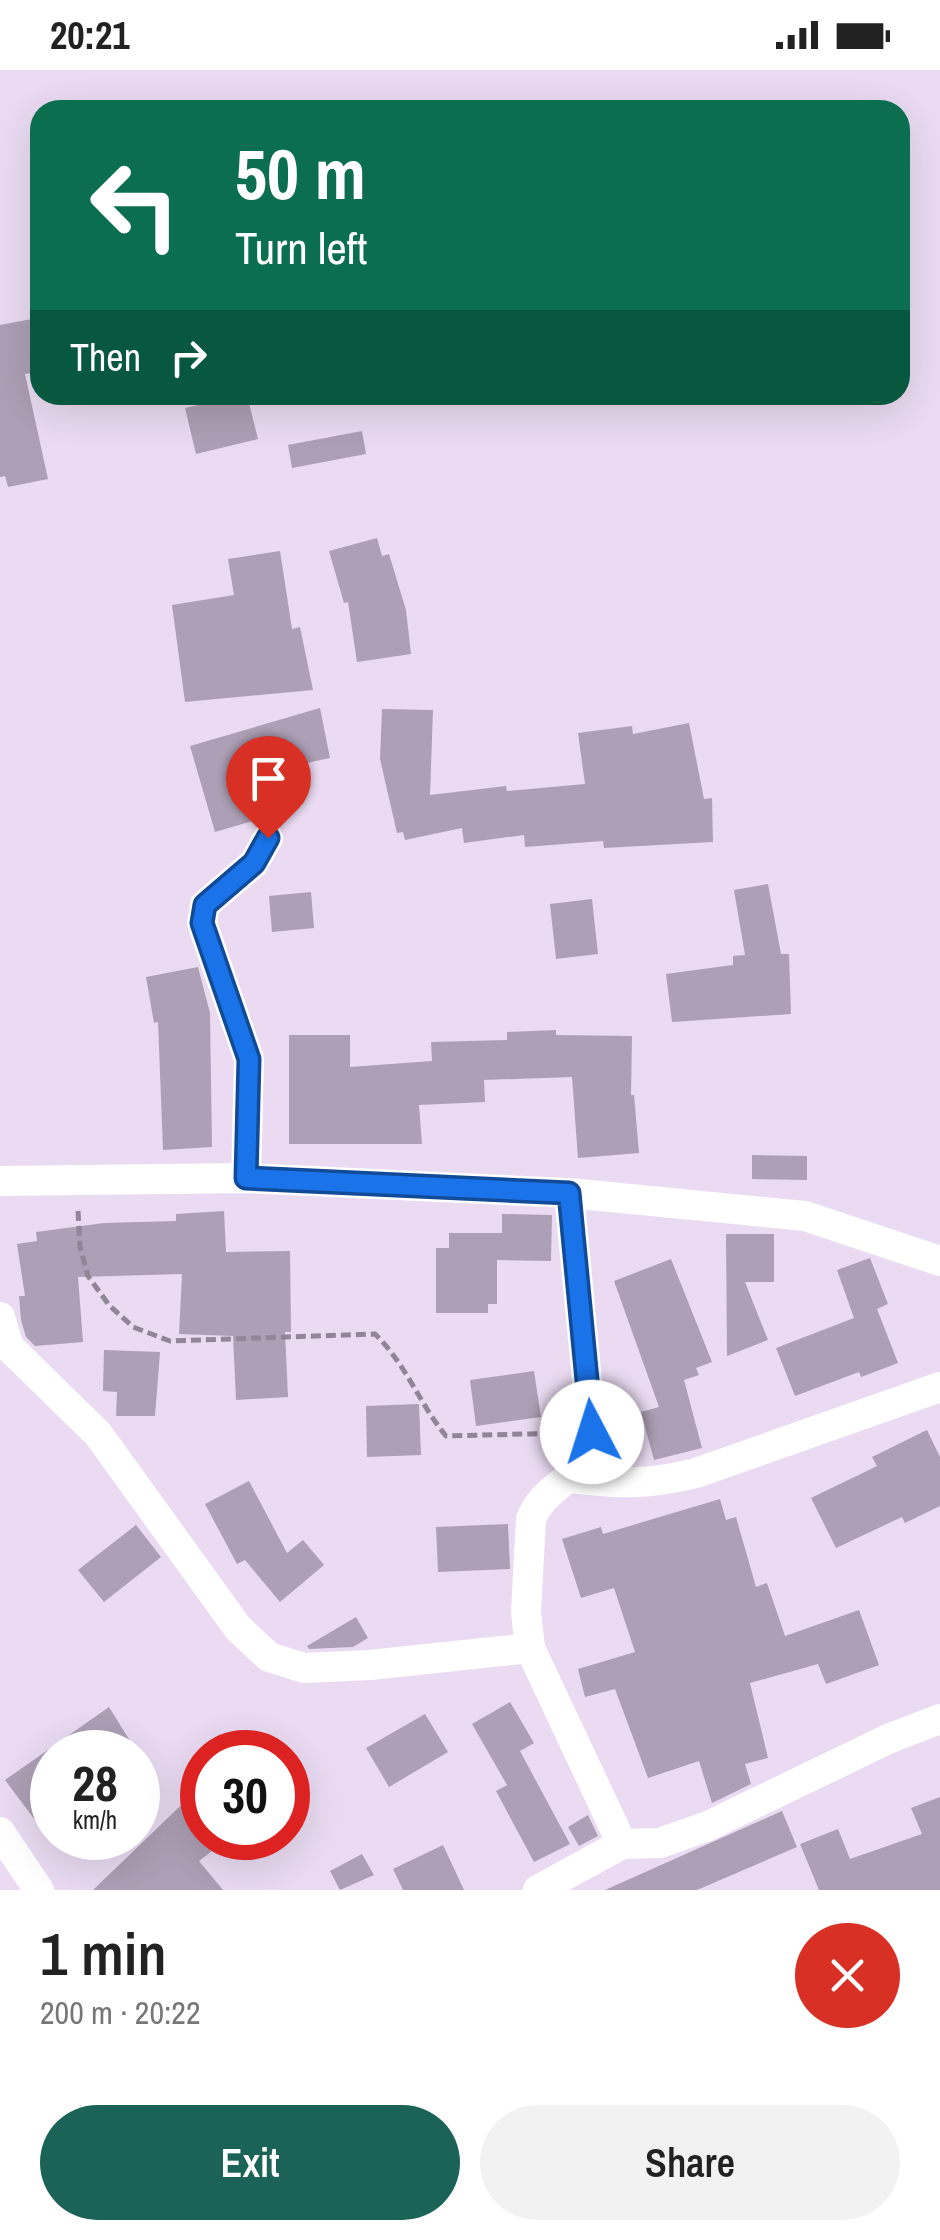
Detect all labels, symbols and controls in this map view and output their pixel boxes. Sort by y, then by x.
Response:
text: 20:21 [50,10,130,61]
text: 50 m [235,127,366,221]
icon: left [70,140,200,270]
text: Turn left [235,217,367,278]
icon: right [161,330,216,385]
text: Then [70,332,141,383]
pin [226,736,311,839]
icon: arrive [241,751,296,806]
position arrow [540,1380,644,1484]
speed limit sign: 30 [180,1730,310,1860]
text: 28 [72,1749,118,1817]
text: km/h [73,1803,117,1837]
text: 1 min [40,1913,167,1994]
button: close [795,1923,900,2028]
text: 200 m · 20:22 [40,1991,200,2034]
button: Exit [40,2105,460,2220]
button: Share [480,2105,900,2220]

